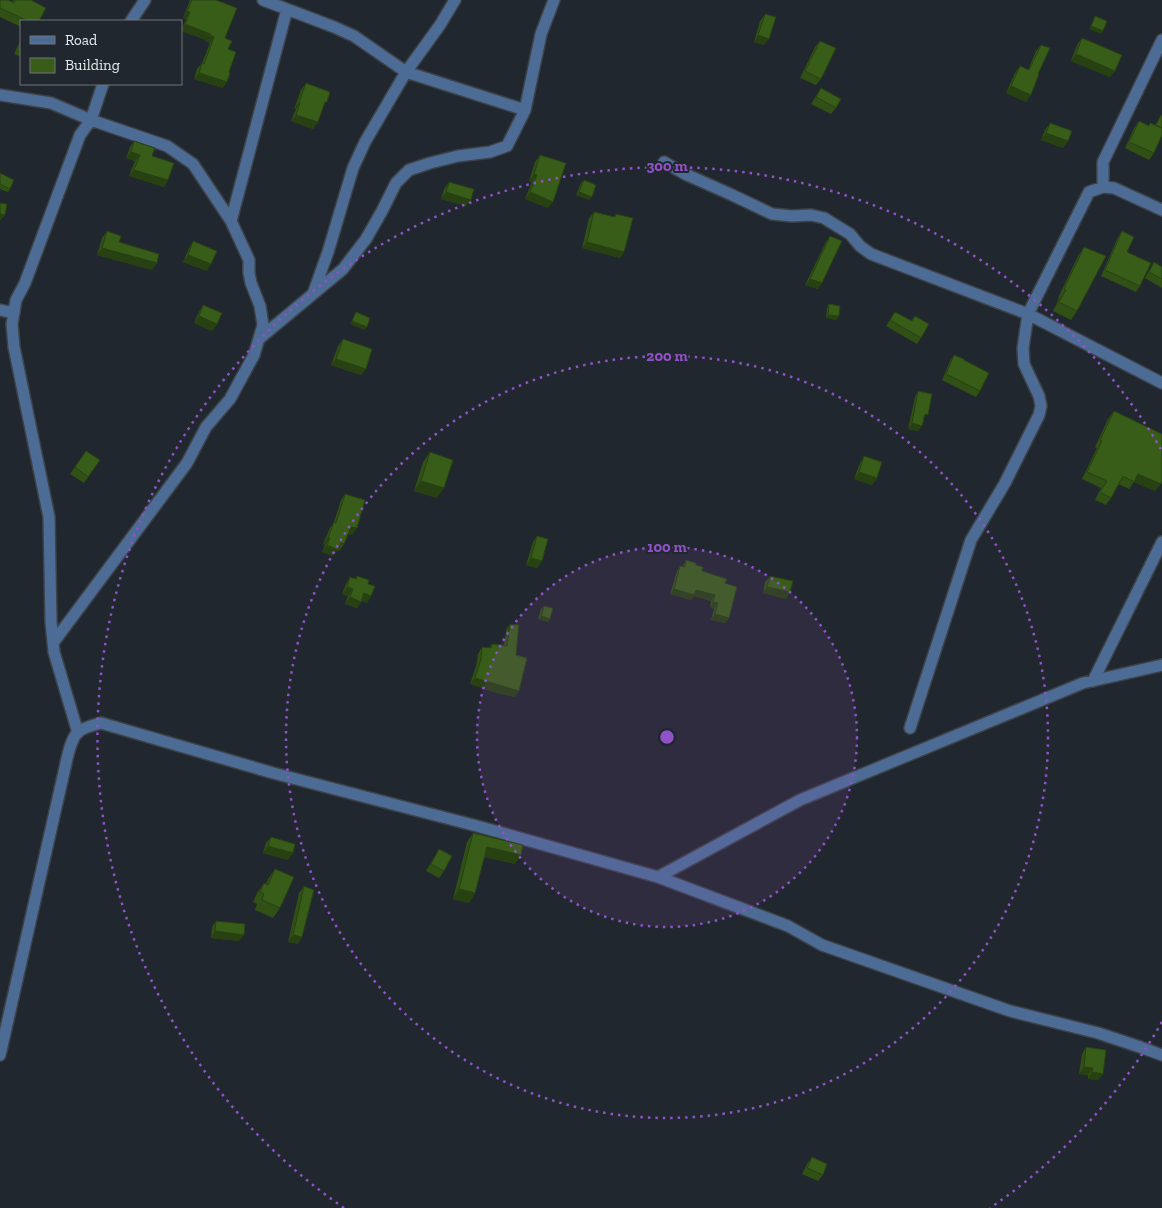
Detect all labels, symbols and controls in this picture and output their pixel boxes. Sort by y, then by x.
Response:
legend [20,20,182,85]
text: Road [65,31,98,49]
text: Building [65,56,120,74]
text: 300 m [646,157,688,175]
text: 200 m [646,347,688,365]
text: 100 m [647,538,687,556]
centre of rings [658,728,676,746]

